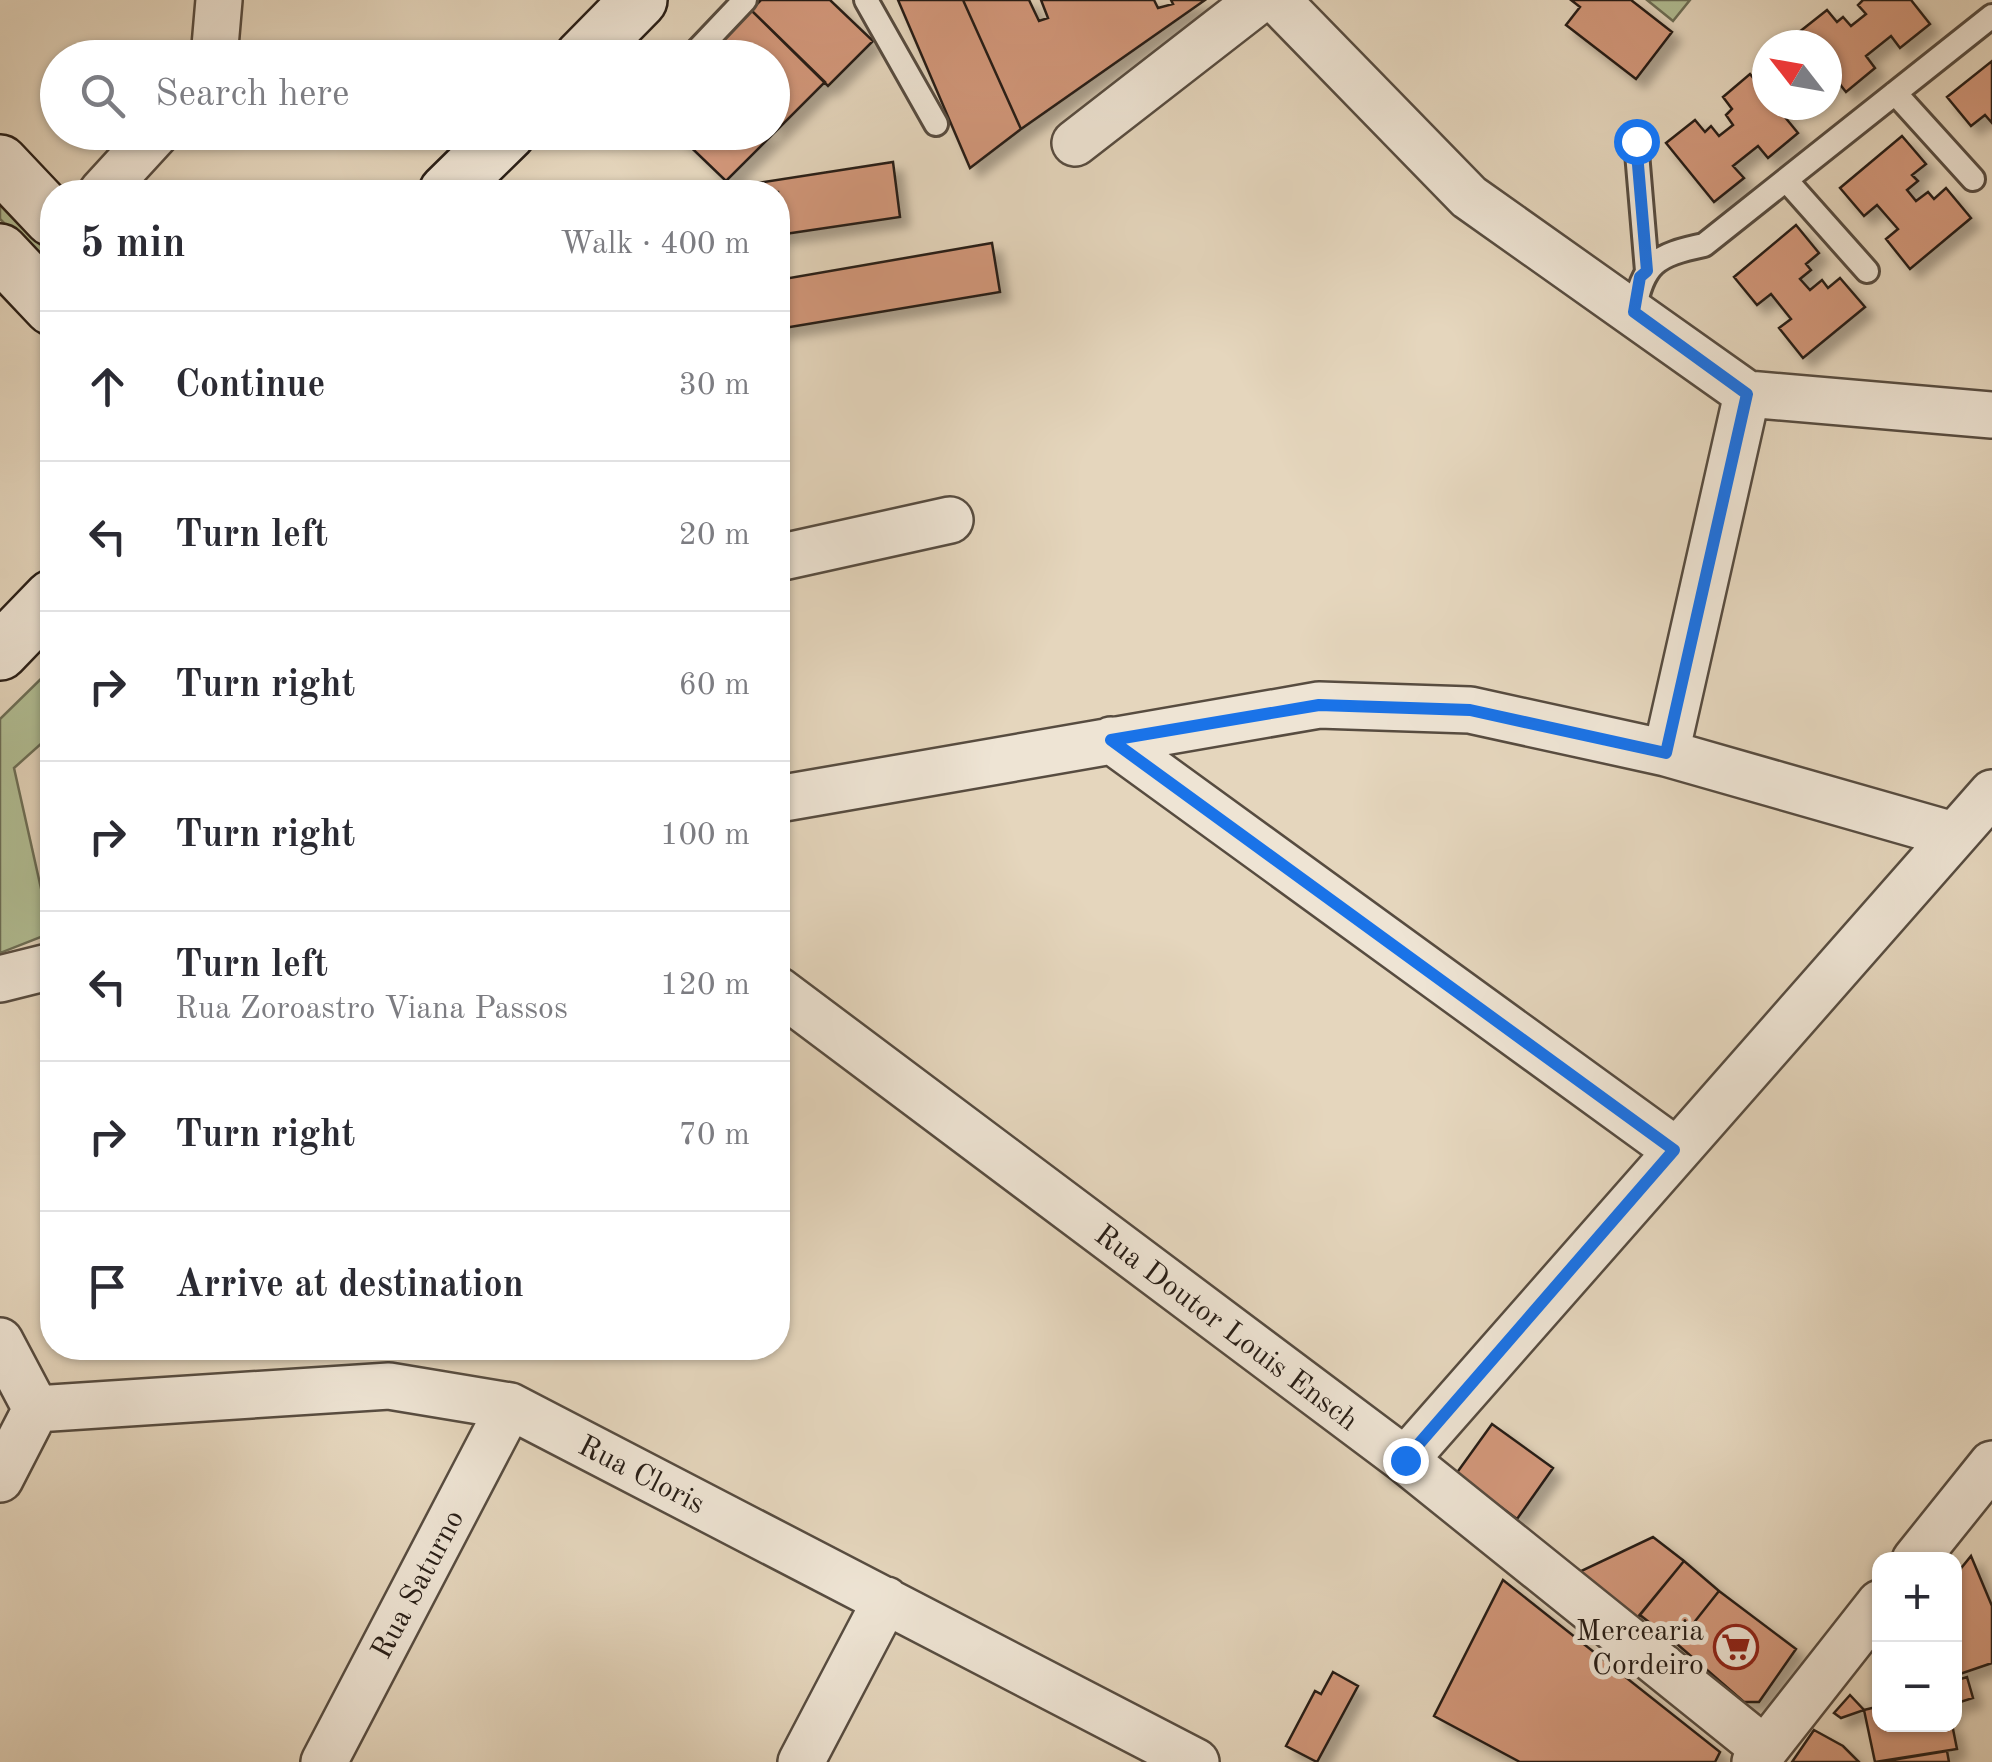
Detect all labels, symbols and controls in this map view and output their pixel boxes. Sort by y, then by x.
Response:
north arrow [1752,30,1842,120]
search box [40,40,790,150]
icon: search [75,68,130,123]
text: Search here [155,76,350,114]
route start [1614,119,1660,165]
text: 5 min [80,224,186,266]
text: Walk · 400 m [560,229,750,261]
icon: ahead [80,359,135,414]
text: Continue [175,367,325,405]
text: 30 m [679,370,750,402]
icon: left [80,509,135,564]
text: Turn left [175,517,328,555]
text: 20 m [679,520,750,552]
icon: right [80,659,135,714]
text: Turn right [175,667,355,705]
text: 60 m [679,670,750,702]
icon: right [80,809,135,864]
text: Turn right [175,817,355,855]
text: 100 m [660,820,750,852]
text: Turn left [175,947,328,985]
icon: left [80,959,135,1014]
text: 120 m [660,970,750,1002]
text: Rua Zoroastro Viana Passos [175,994,568,1026]
icon: right [80,1109,135,1164]
text: Turn right [175,1117,355,1155]
text: 70 m [679,1120,750,1152]
street label: Rua Doutor Louis Ensch [1089,1220,1363,1437]
icon: arrive [80,1259,135,1314]
text: Arrive at destination [175,1267,524,1305]
street label: Rua Cloris [573,1431,709,1520]
route end [1383,1438,1429,1484]
street label: Rua Saturno [367,1505,471,1664]
map controls [1872,1552,1962,1732]
button: + [1872,1552,1962,1642]
place label: Mercearia Cordeiro [1576,1617,1704,1681]
supermarket icon: Mercearia Cordeiro [1713,1624,1759,1670]
button: − [1872,1642,1962,1732]

